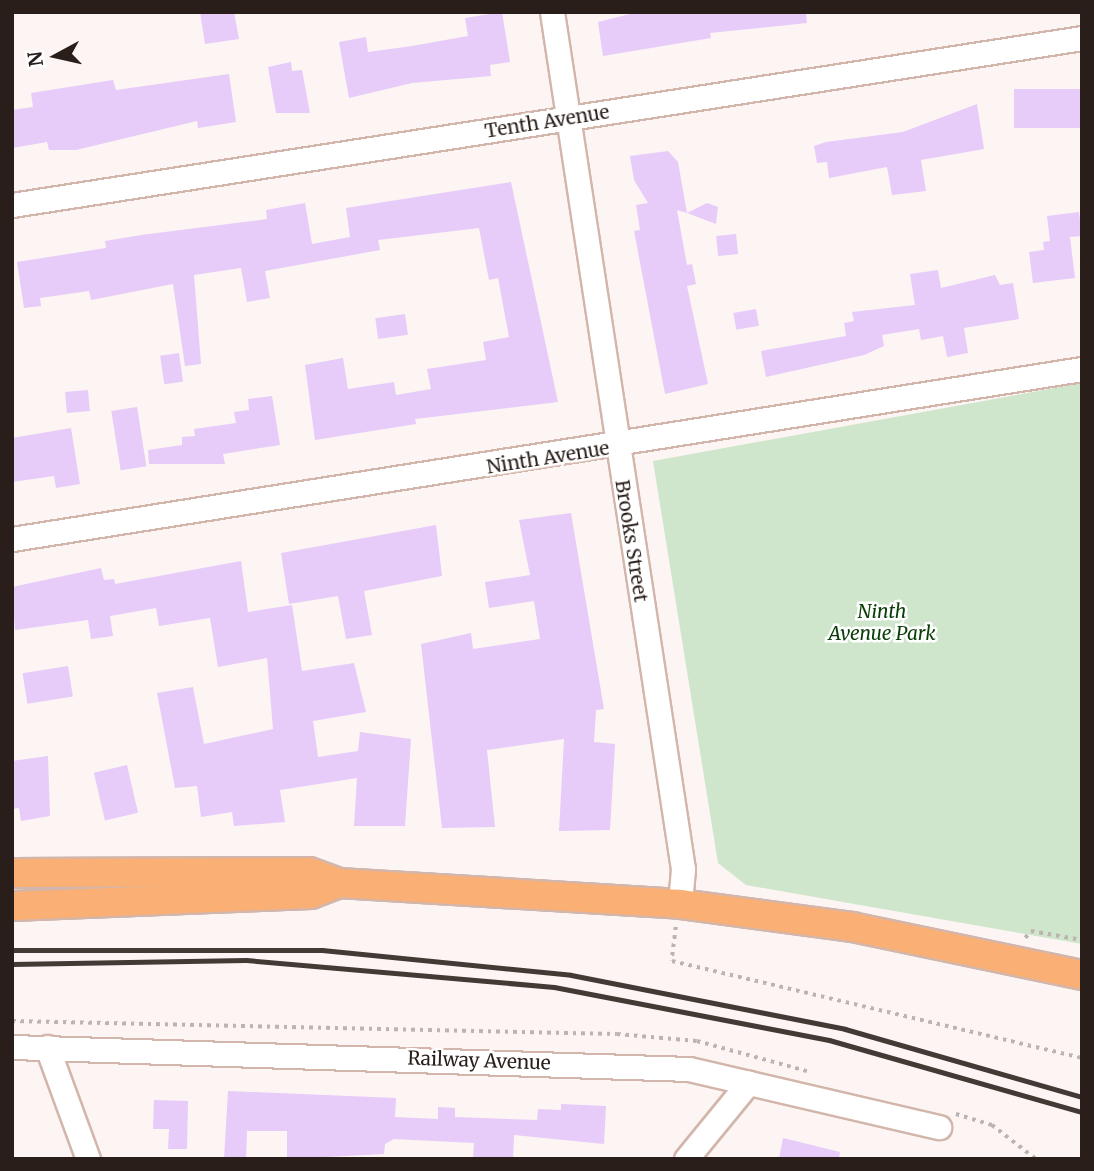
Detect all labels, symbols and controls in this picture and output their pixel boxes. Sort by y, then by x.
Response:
north arrow [21,21,91,91]
text: N [22,50,48,68]
street label: Tenth Avenue [483,101,611,143]
street label: Ninth Avenue [485,437,611,479]
street label: Brooks Street [610,478,652,604]
park label: Ninth Avenue Park [828,601,936,645]
street label: Railway Avenue [407,1047,551,1075]

